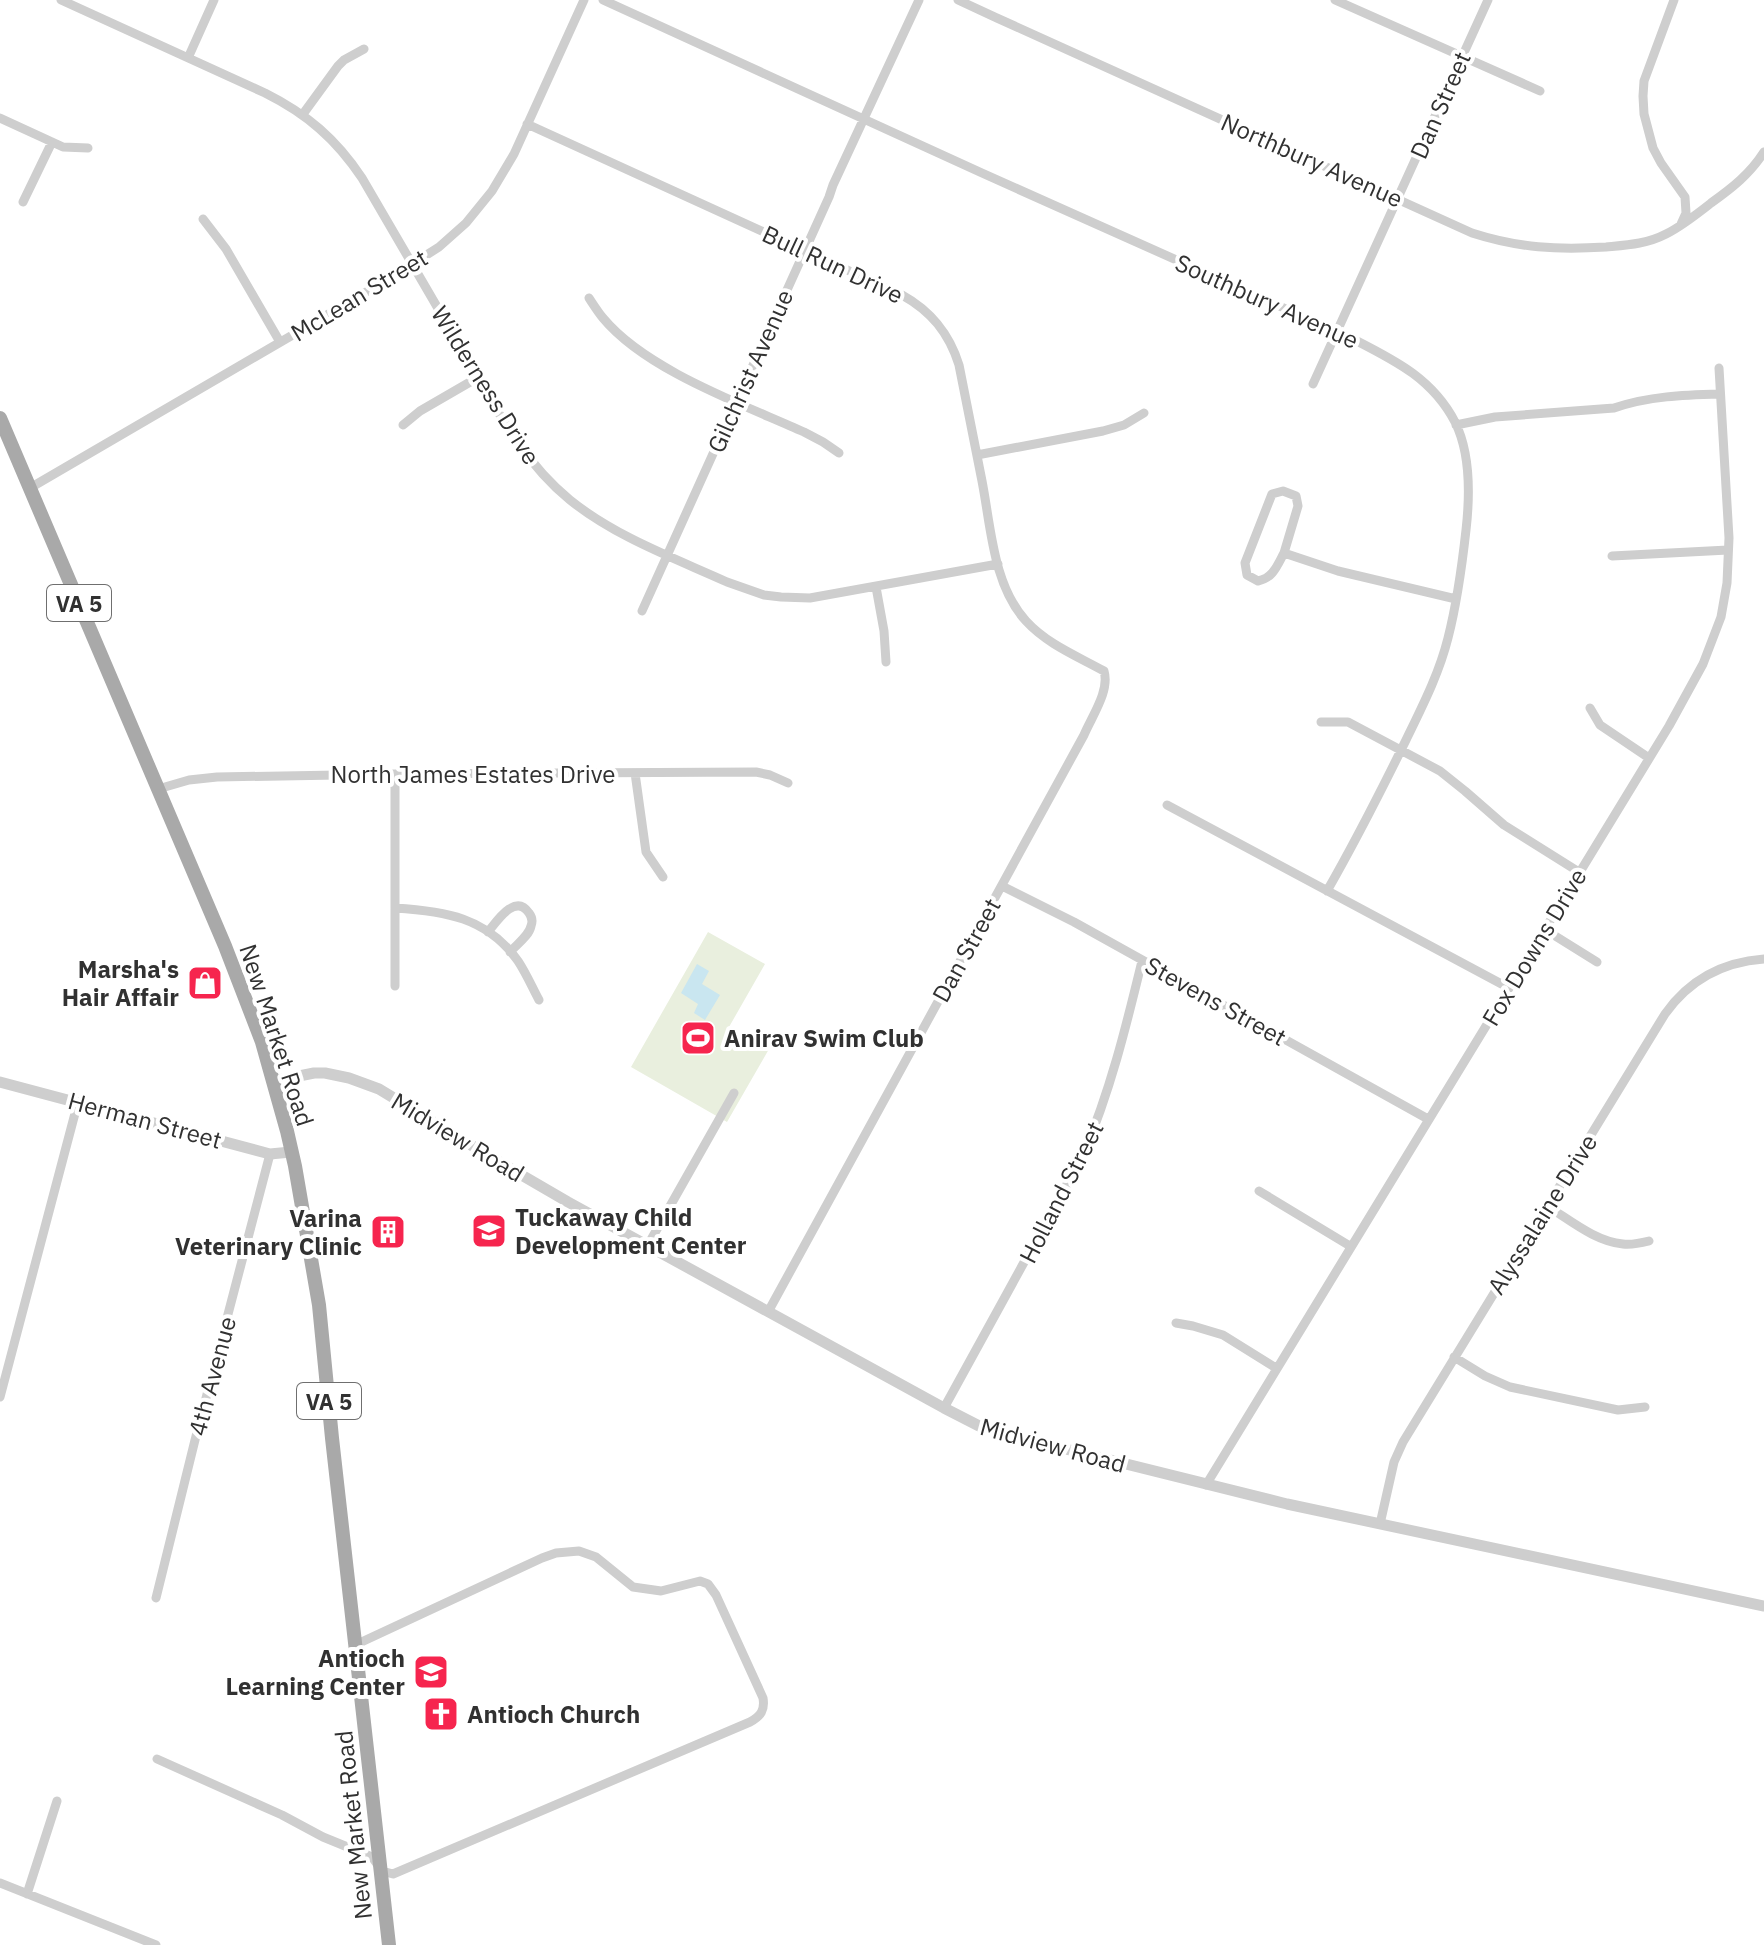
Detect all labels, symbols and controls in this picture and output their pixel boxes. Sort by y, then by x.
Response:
street label: Dan Street [1402,46,1478,164]
street label: Northbury Avenue [1216,106,1408,214]
street label: Bull Run Drive [757,217,909,311]
street label: McLean Street [285,242,433,348]
street label: Southbury Avenue [1170,246,1364,356]
street label: Gilchrist Avenue [700,284,800,458]
street label: Wilderness Drive [424,300,548,470]
road number: VA 5 [47,585,111,621]
street label: North James Estates Drive [331,758,615,790]
street label: Fox Downs Drive [1474,862,1594,1032]
street label: Dan Street [924,892,1008,1008]
street label: New Market Road [232,940,322,1130]
street label: Stevens Street [1140,949,1292,1053]
place label: Marsha's Hair Affair [62,953,179,1013]
shop icon: Marsha's Hair Affair [186,964,224,1002]
sports icon: Anirav Swim Club [679,1019,717,1057]
place label: Anirav Swim Club [724,1022,924,1054]
street label: Herman Street [65,1084,225,1156]
street label: Midview Road [386,1085,530,1189]
street label: Holland Street [1012,1116,1110,1268]
street label: Alyssalaine Drive [1480,1128,1604,1300]
place label: Tuckaway Child Development Center [515,1201,747,1261]
place label: Varina Veterinary Clinic [175,1202,362,1262]
school or university icon: Tuckaway Child Development Center [470,1212,508,1250]
building icon: Varina Veterinary Clinic [369,1213,407,1251]
street label: 4th Avenue [181,1313,243,1439]
road number: VA 5 [297,1383,361,1419]
street label: Midview Road [977,1410,1129,1480]
place label: Antioch Learning Center [226,1642,405,1702]
school or university icon: Antioch Learning Center [412,1653,450,1691]
church icon: Antioch Church [422,1695,460,1733]
place label: Antioch Church [467,1698,640,1730]
street label: New Market Road [327,1729,379,1921]

